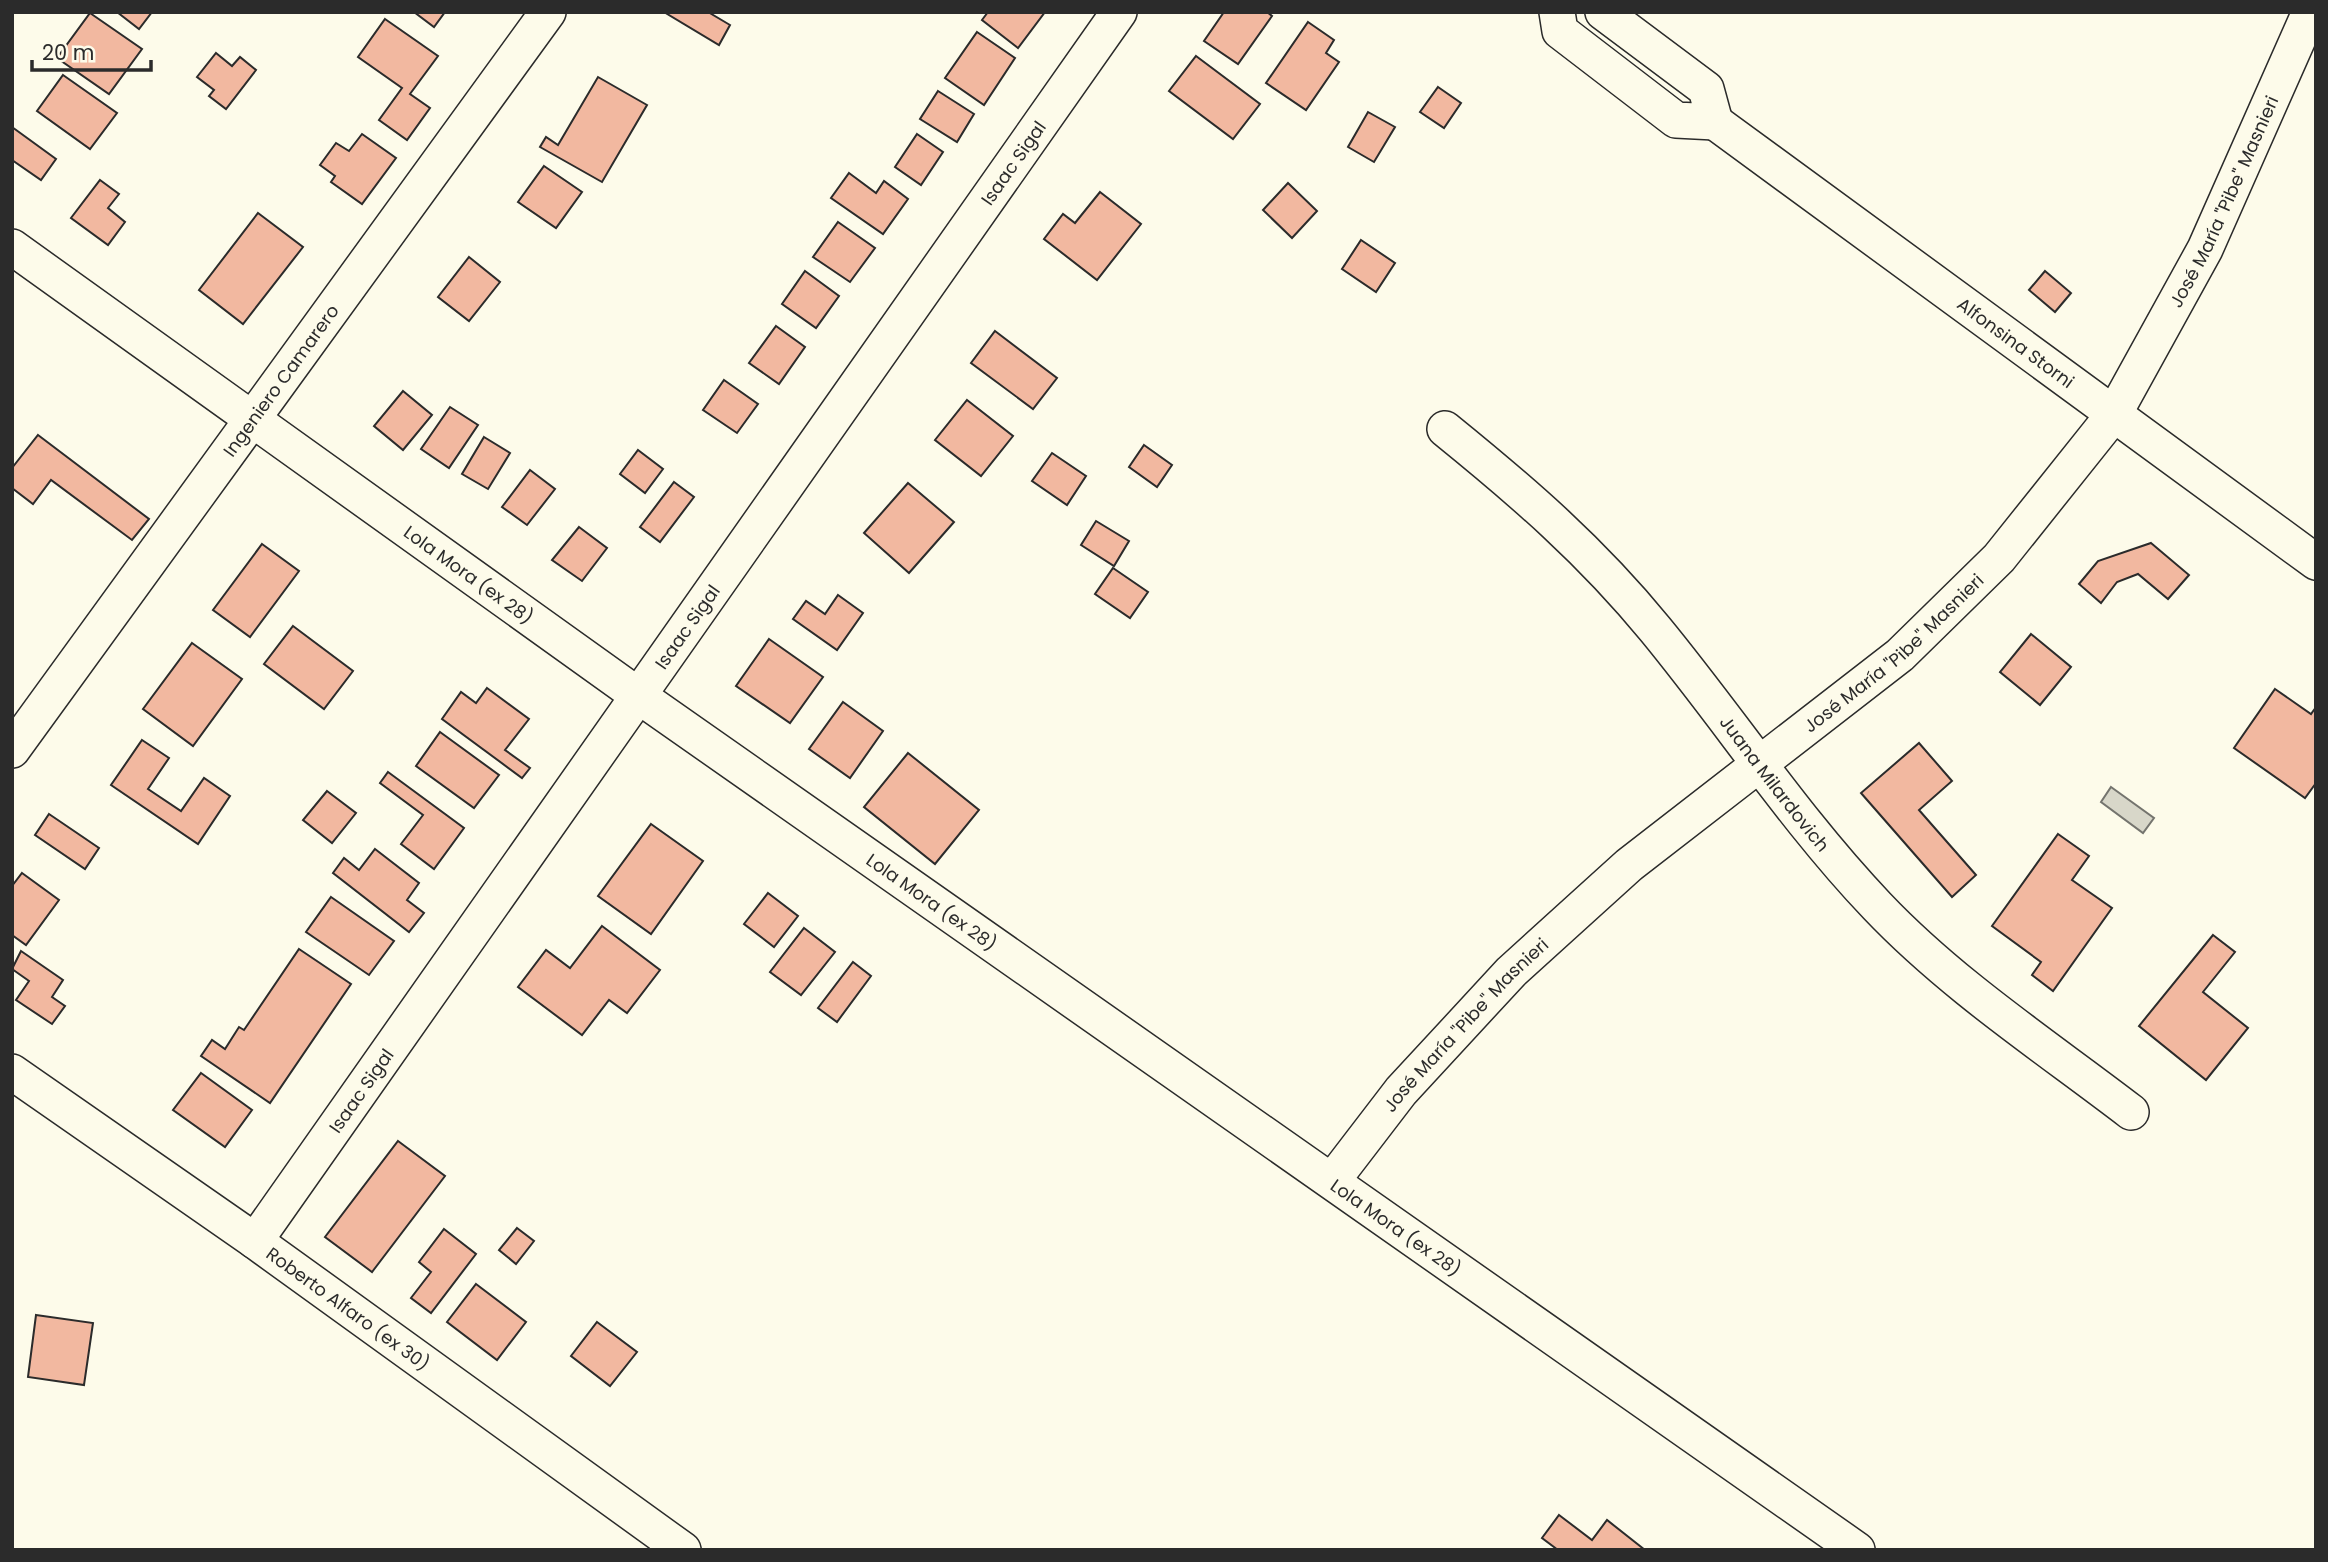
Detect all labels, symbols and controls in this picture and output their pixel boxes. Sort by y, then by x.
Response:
scale bar [32,28,150,72]
text: 20 m [42,38,95,67]
street label: José María "Pibe" Masnieri [2163,92,2284,312]
street label: Isaac Sigal [975,116,1051,210]
street label: Alfonsina Storni [1952,291,2080,394]
street label: Ingeniero Camarero [217,299,344,461]
street label: Lola Mora (ex 28) [399,519,539,629]
street label: José María "Pibe" Masnieri [1798,568,1989,738]
street label: Isaac Sigal [649,579,725,674]
street label: Juana Milardovich [1714,710,1836,857]
street label: Lola Mora (ex 28) [862,847,1002,956]
street label: José María "Pibe" Masnieri [1377,932,1554,1117]
street label: Isaac Sigal [322,1043,399,1138]
street label: Lola Mora (ex 28) [1326,1172,1467,1281]
street label: Roberto Alfaro (ex 30) [261,1241,435,1376]

